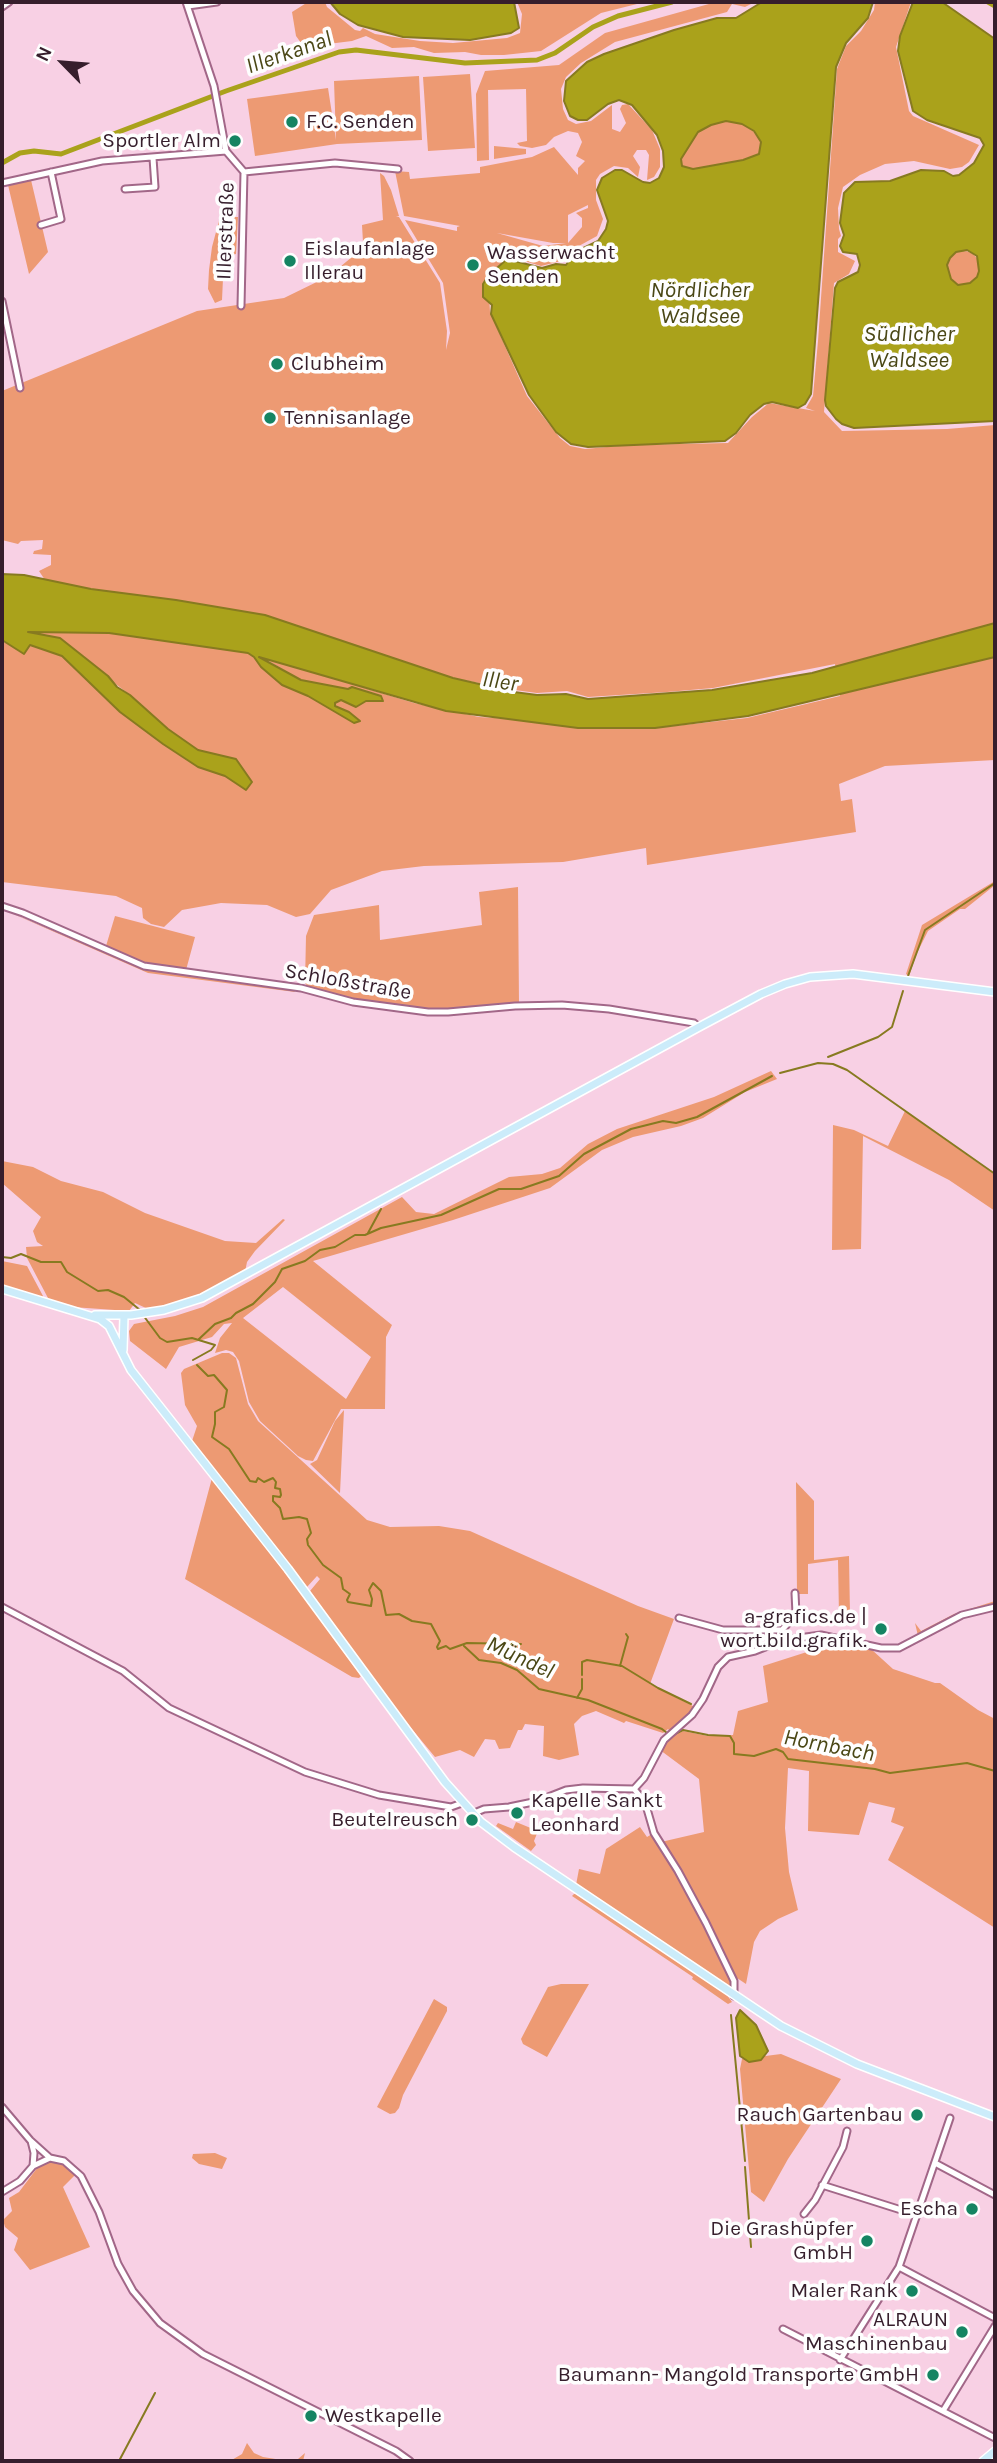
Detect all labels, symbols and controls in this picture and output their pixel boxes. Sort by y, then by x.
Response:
water label: Illerkanal [242,25,336,81]
north arrow [28,28,98,98]
text: N [31,43,57,65]
place label: F.C. Senden [306,109,414,135]
marker: F.C. Senden [284,114,300,130]
place label: Sportler Alm [102,128,221,154]
marker: Sportler Alm [227,133,243,149]
street label: Illerstraße [212,182,240,280]
place label: Eislaufanlage Illerau [304,236,435,286]
place label: Wasserwacht Senden [487,240,615,290]
marker: Eislaufanlage Illerau [282,253,298,269]
marker: Wasserwacht Senden [465,257,481,273]
water label: Nördlicher Waldsee [650,276,750,330]
water label: Südlicher Waldsee [863,320,955,374]
place label: Clubheim [291,351,384,377]
marker: Clubheim [269,356,285,372]
place label: Tennisanlage [284,405,411,431]
marker: Tennisanlage [262,410,278,426]
water label: Iller [480,666,520,698]
street label: Schloßstraße [283,958,413,1006]
place label: a-grafics.de | wort.bild.grafik. [720,1604,867,1654]
marker: a-grafics.de | wort.bild.grafik. [873,1621,889,1637]
water label: Mündel [482,1630,558,1686]
water label: Hornbach [781,1724,877,1768]
place label: Kapelle Sankt Leonhard [531,1788,663,1838]
marker: Kapelle Sankt Leonhard [509,1805,525,1821]
place label: Beutelreusch [331,1807,458,1833]
marker: Beutelreusch [464,1812,480,1828]
place label: Rauch Gartenbau [737,2102,903,2128]
marker: Rauch Gartenbau [909,2107,925,2123]
place label: Escha [900,2196,958,2222]
marker: Escha [964,2201,980,2217]
place label: Die Grashüpfer GmbH [710,2216,853,2266]
marker: Die Grashüpfer GmbH [859,2233,875,2249]
place label: Maler Rank [790,2278,898,2304]
marker: Maler Rank [904,2283,920,2299]
place label: ALRAUN Maschinenbau [805,2307,948,2357]
marker: ALRAUN Maschinenbau [954,2324,970,2340]
place label: Baumann- Mangold Transporte GmbH [558,2362,919,2388]
marker: Baumann- Mangold Transporte GmbH [925,2367,941,2383]
place label: Westkapelle [325,2403,442,2429]
marker: Westkapelle [303,2408,319,2424]

